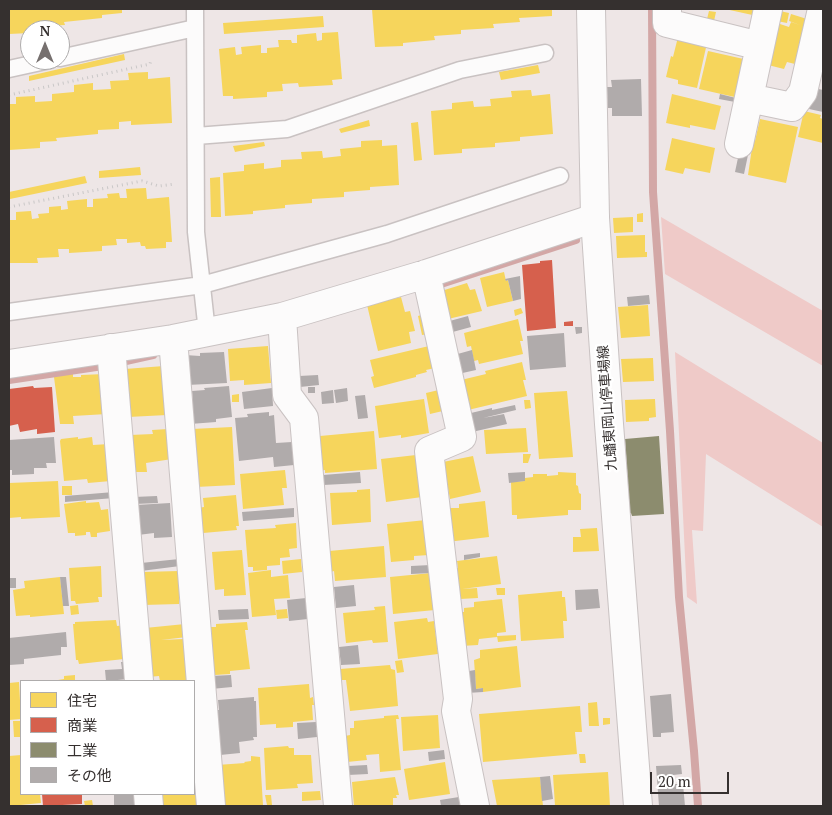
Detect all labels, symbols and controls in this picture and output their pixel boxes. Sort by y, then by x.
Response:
north arrow [20,20,70,70]
text: N [40,21,50,40]
street label: 九蟠東岡山停車場線 [595,345,621,471]
legend [20,680,195,795]
text: 住宅 [67,690,97,710]
text: 商業 [67,715,97,735]
text: 工業 [67,740,97,760]
scale bar [652,762,731,794]
text: その他 [67,765,112,785]
text: 20 m [658,771,691,791]

